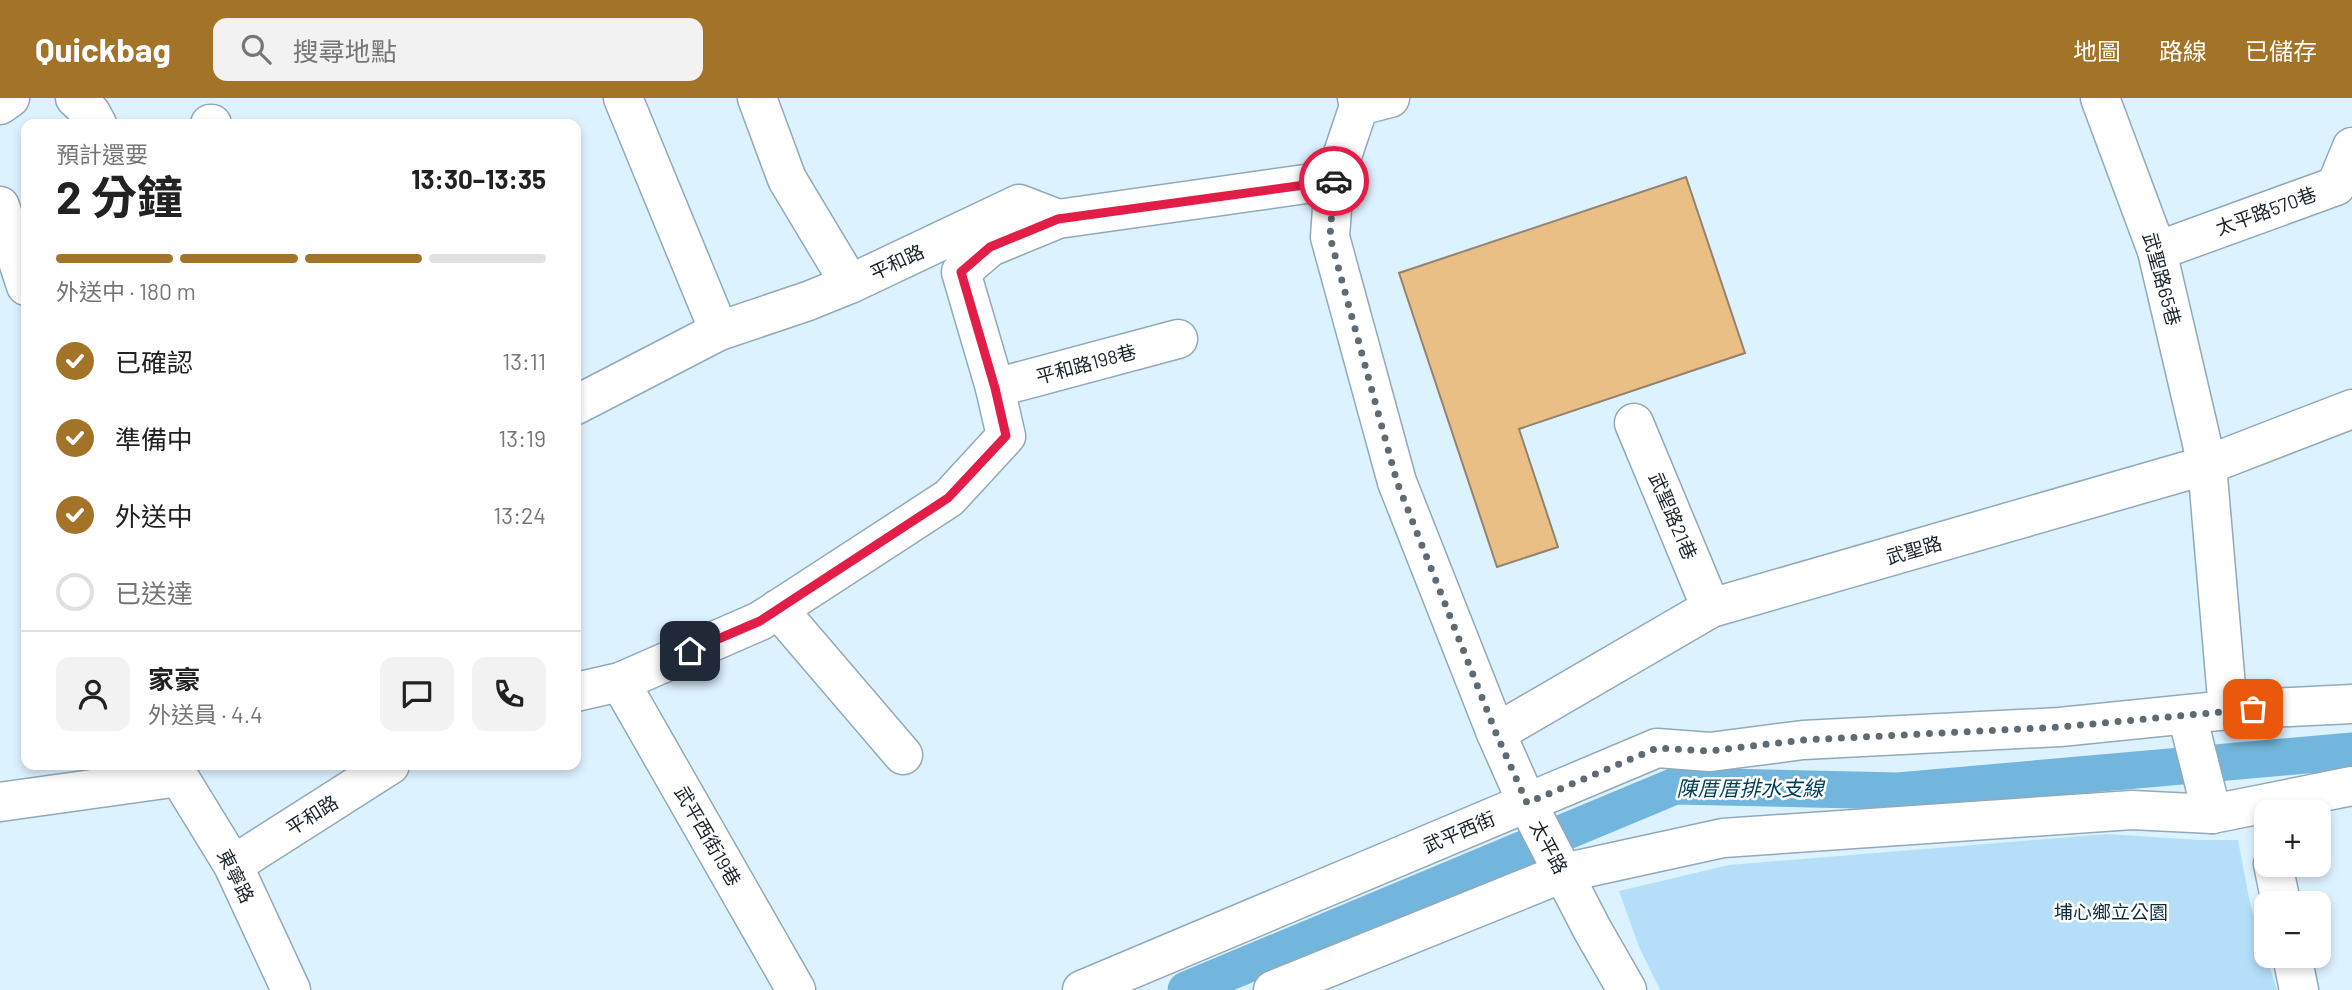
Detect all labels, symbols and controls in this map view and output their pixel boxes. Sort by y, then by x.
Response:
search box [213,18,703,81]
text: Quickbag [35,29,171,69]
icon: search [237,30,275,68]
text: 搜尋地點 [293,35,397,66]
text: 地圖 [2073,36,2121,65]
text: 路線 [2159,36,2207,65]
text: 已儲存 [2245,36,2317,65]
text: 預計還要 [56,140,148,168]
courier [1299,146,1369,216]
icon: car [1315,162,1353,200]
text: 13:30–13:35 [411,163,546,194]
text: 2 分鐘 [56,168,183,223]
street label: 太平路570巷 [2212,182,2319,239]
street label: 武聖路65巷 [2139,230,2186,328]
street label: 平和路 [866,239,927,284]
text: 外送中 · 180 m [56,277,196,305]
street label: 平和路198巷 [1033,339,1138,388]
icon: check [56,342,94,380]
text: 已確認 [115,346,193,377]
text: 13:11 [502,347,546,375]
icon: check [56,419,94,457]
text: 準備中 [115,423,193,454]
text: 13:19 [498,424,546,452]
street label: 武聖路21巷 [1645,469,1702,563]
icon: check [56,496,94,534]
text: 外送中 [115,500,193,531]
text: 13:24 [493,501,546,529]
street label: 武聖路 [1883,531,1944,568]
text: 已送達 [115,577,193,608]
pin [660,621,720,681]
icon: home [671,632,709,670]
button: person [56,657,130,731]
button: chat [380,657,454,731]
button: phone [472,657,546,731]
text: 家豪 [148,663,200,694]
pin [2223,679,2283,739]
icon: bag [2234,690,2272,728]
text: 外送員 · 4.4 [148,700,263,728]
water label: 陳厝厝排水支線 [1677,775,1825,800]
street label: 武平西街19巷 [671,782,746,890]
street label: 平和路 [281,790,342,839]
map controls [2254,800,2331,968]
button: + [2254,800,2331,877]
street label: 武平西街 [1419,806,1498,857]
street label: 太平路 [1526,816,1573,877]
street label: 東寧路 [213,845,260,906]
button: − [2254,891,2331,968]
park label: 埔心鄉立公園 [2054,900,2168,923]

